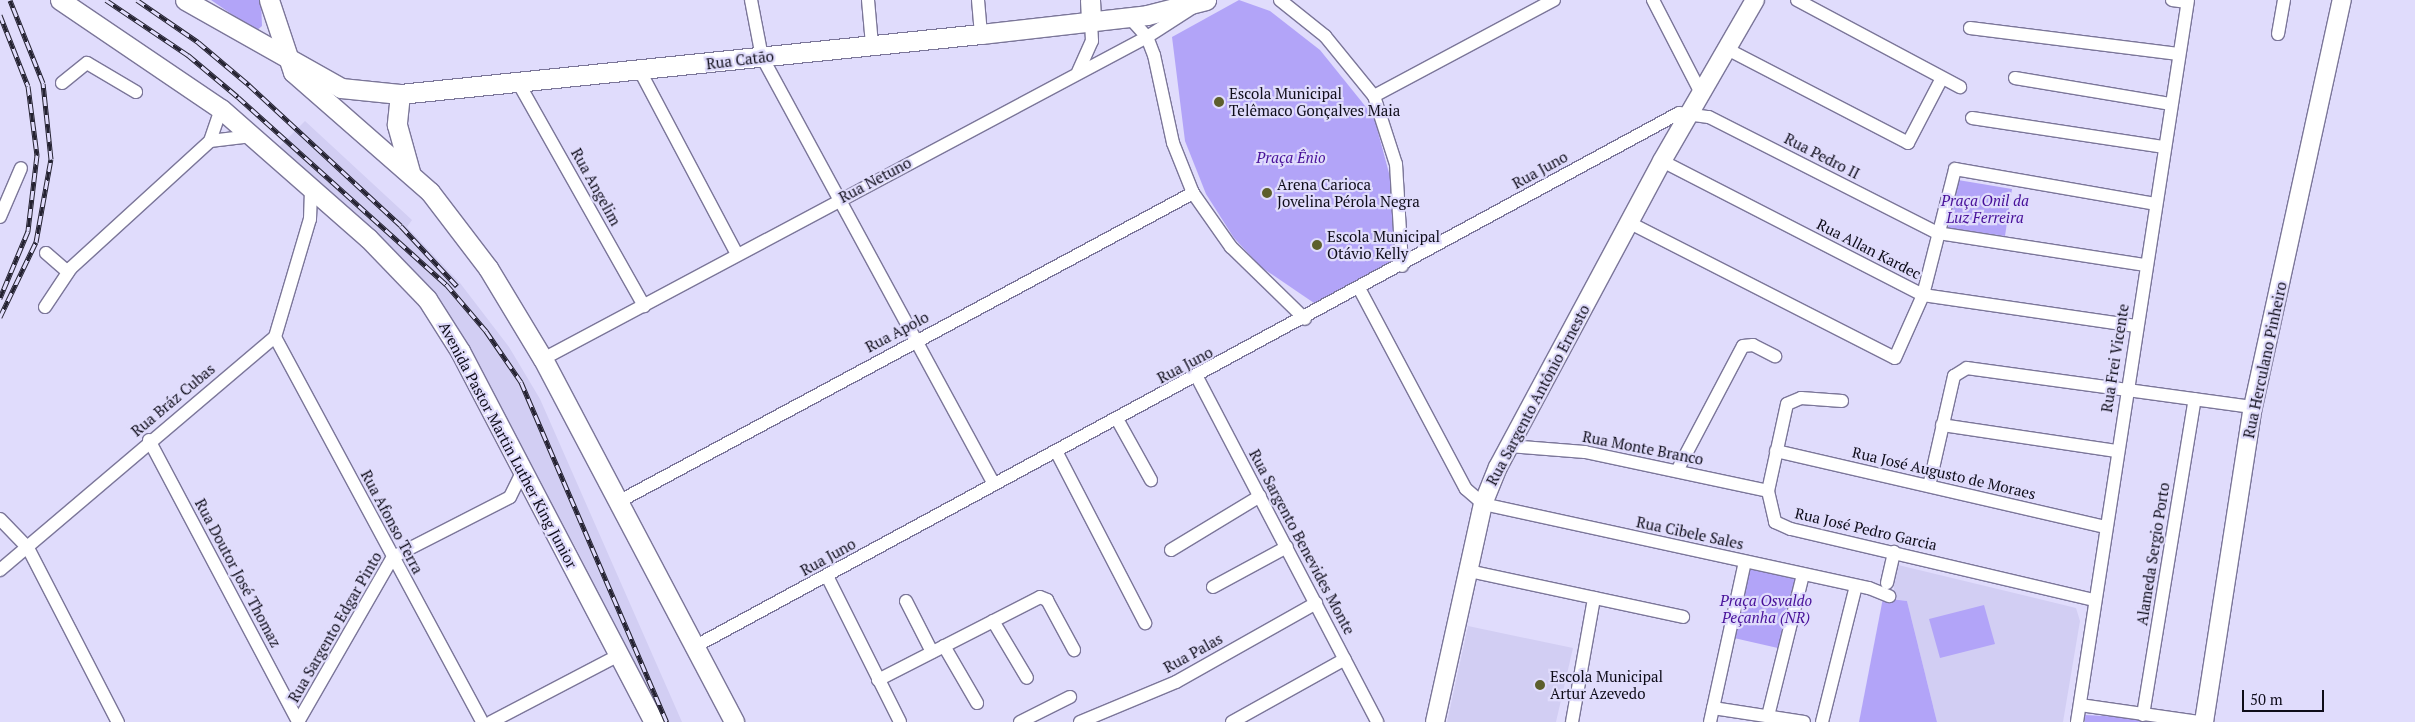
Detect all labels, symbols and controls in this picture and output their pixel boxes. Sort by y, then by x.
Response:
street label: Rua Catão [705,47,775,73]
place label: Escola Municipal Telêmaco Gonçalves Maia [1229,84,1400,119]
marker: Escola Municipal Telêmaco Gonçalves Maia [1213,96,1225,108]
street label: Rua Pedro II [1781,129,1863,183]
street label: Rua Angelim [567,145,625,229]
street label: Rua Juno [1509,148,1571,192]
park label: Praça Ênio [1256,149,1326,167]
street label: Rua Netuno [836,153,914,207]
place label: Arena Carioca Jovelina Pérola Negra [1277,175,1420,210]
marker: Arena Carioca Jovelina Pérola Negra [1261,187,1273,199]
park label: Praça Onil da Luz Ferreira [1941,191,2029,226]
street label: Rua Allan Kardec [1814,215,1924,283]
place label: Escola Municipal Otávio Kelly [1327,227,1440,262]
marker: Escola Municipal Otávio Kelly [1311,239,1323,251]
street label: Rua Herculano Pinheiro [2240,280,2290,440]
street label: Rua Sargento Antônio Ernesto [1483,301,1593,489]
street label: Rua Frei Vicente [2098,302,2132,414]
street label: Rua Apolo [862,308,932,356]
street label: Avenida Pastor Martin Luther King Junior [435,319,581,571]
street label: Rua Juno [1154,343,1216,387]
street label: Rua Bráz Cubas [128,360,218,440]
street label: Rua Monte Branco [1581,427,1705,469]
street label: Rua José Augusto de Moraes [1850,443,2038,503]
street label: Rua Sargento Benevides Monte [1245,446,1359,638]
street label: Rua Afonso Terra [357,467,427,577]
street label: Alameda Sergio Porto [2133,481,2173,627]
street label: Rua Doutor José Thomaz [191,496,285,650]
street label: Rua José Pedro Garcia [1793,504,1939,554]
street label: Rua Cibele Sales [1635,513,1745,553]
street label: Rua Juno [797,535,859,579]
street label: Rua Sargento Edgar Pinto [285,549,385,705]
park label: Praça Osvaldo Peçanha (NR) [1720,591,1812,626]
street label: Rua Palas [1160,630,1226,676]
place label: Escola Municipal Artur Azevedo [1550,667,1663,702]
marker: Escola Municipal Artur Azevedo [1534,679,1546,691]
scale bar [2245,680,2328,712]
text: 50 m [2250,689,2283,709]

